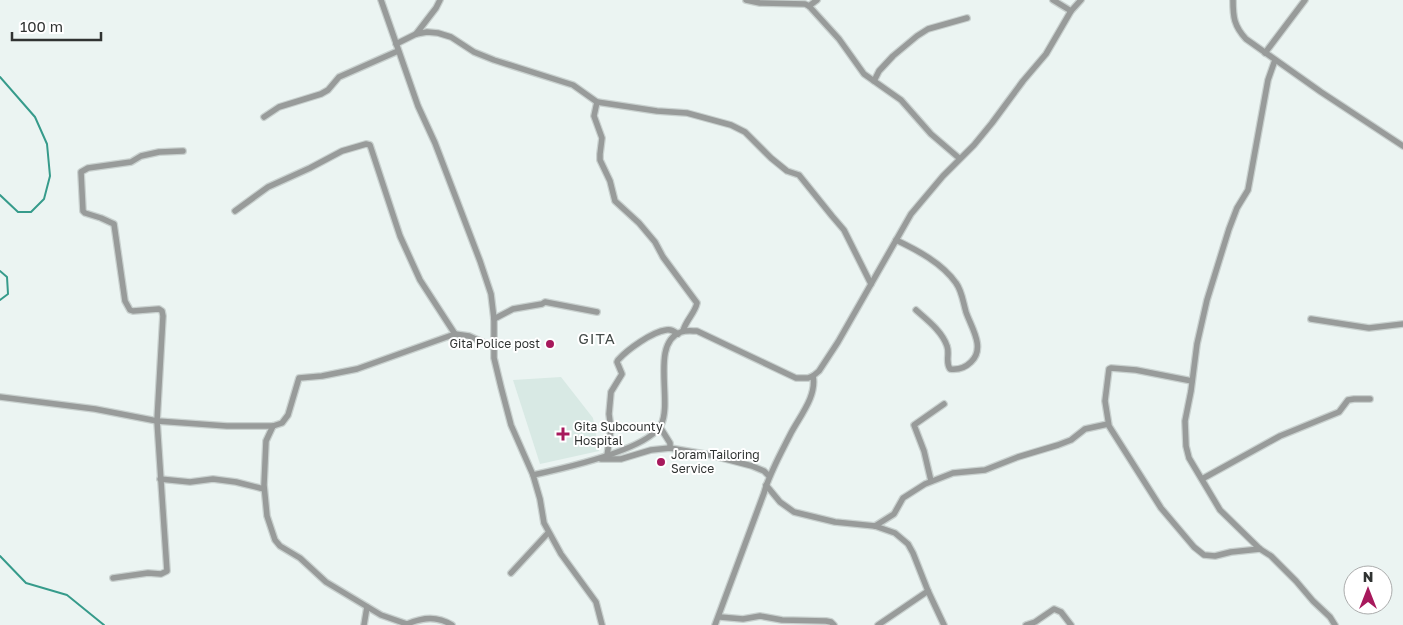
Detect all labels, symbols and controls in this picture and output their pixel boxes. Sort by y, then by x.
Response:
scale bar [12,10,101,42]
text: 100 m [20,17,63,35]
district label: GITA [578,329,616,347]
place label: Gita Police post [450,336,540,351]
marker: Gita Police post [544,338,556,350]
place label: Gita Subcounty Hospital [574,419,663,448]
marker: Gita Subcounty Hospital [556,427,570,441]
place label: Joram Tailoring Service [671,447,760,476]
marker: Joram Tailoring Service [655,456,667,468]
north arrow [1343,565,1393,615]
text: N [1363,568,1373,585]

